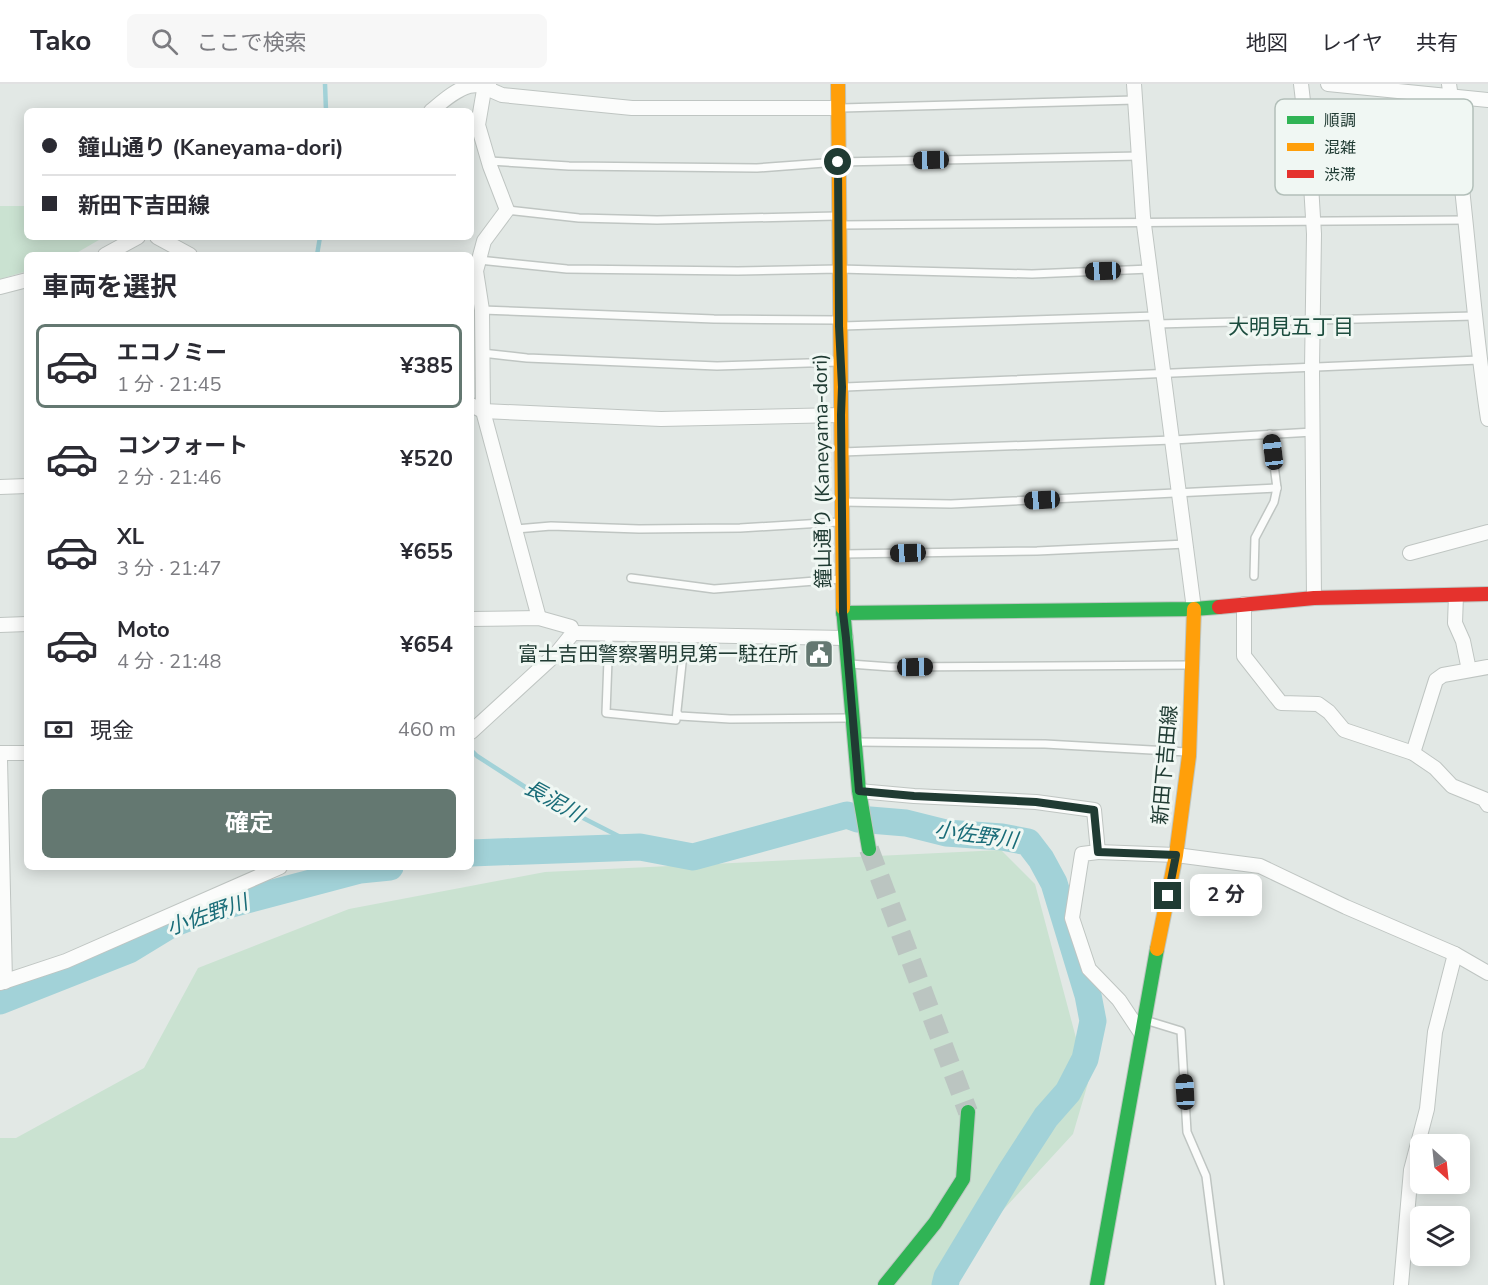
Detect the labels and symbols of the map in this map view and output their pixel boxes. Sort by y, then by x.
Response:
legend [1275,99,1473,195]
text: 順調 [1324,110,1356,132]
text: 混雑 [1324,137,1356,159]
route start [824,148,851,175]
car [913,151,949,169]
text: 渋滞 [1324,164,1356,186]
car [1085,261,1121,281]
district label: 大明見五丁目 [1228,313,1354,341]
street label: 鐘山通り (Kaneyama-dori) [806,354,838,588]
car [1262,433,1284,471]
car [1024,490,1060,510]
car [890,543,926,563]
public building icon: 富士吉田警察署明見第一駐在所 [803,638,835,670]
place label: 富士吉田警察署明見第一駐在所 [518,641,798,668]
car [897,658,933,676]
street label: 新田下吉田線 [1146,704,1184,826]
water label: 長泥川 [520,773,590,829]
water label: 小佐野川 [932,815,1022,855]
callout: 2 分 [1189,875,1261,917]
route end [1154,882,1181,909]
water label: 小佐野川 [163,887,253,942]
car [1175,1074,1195,1110]
north arrow [1410,1134,1470,1194]

